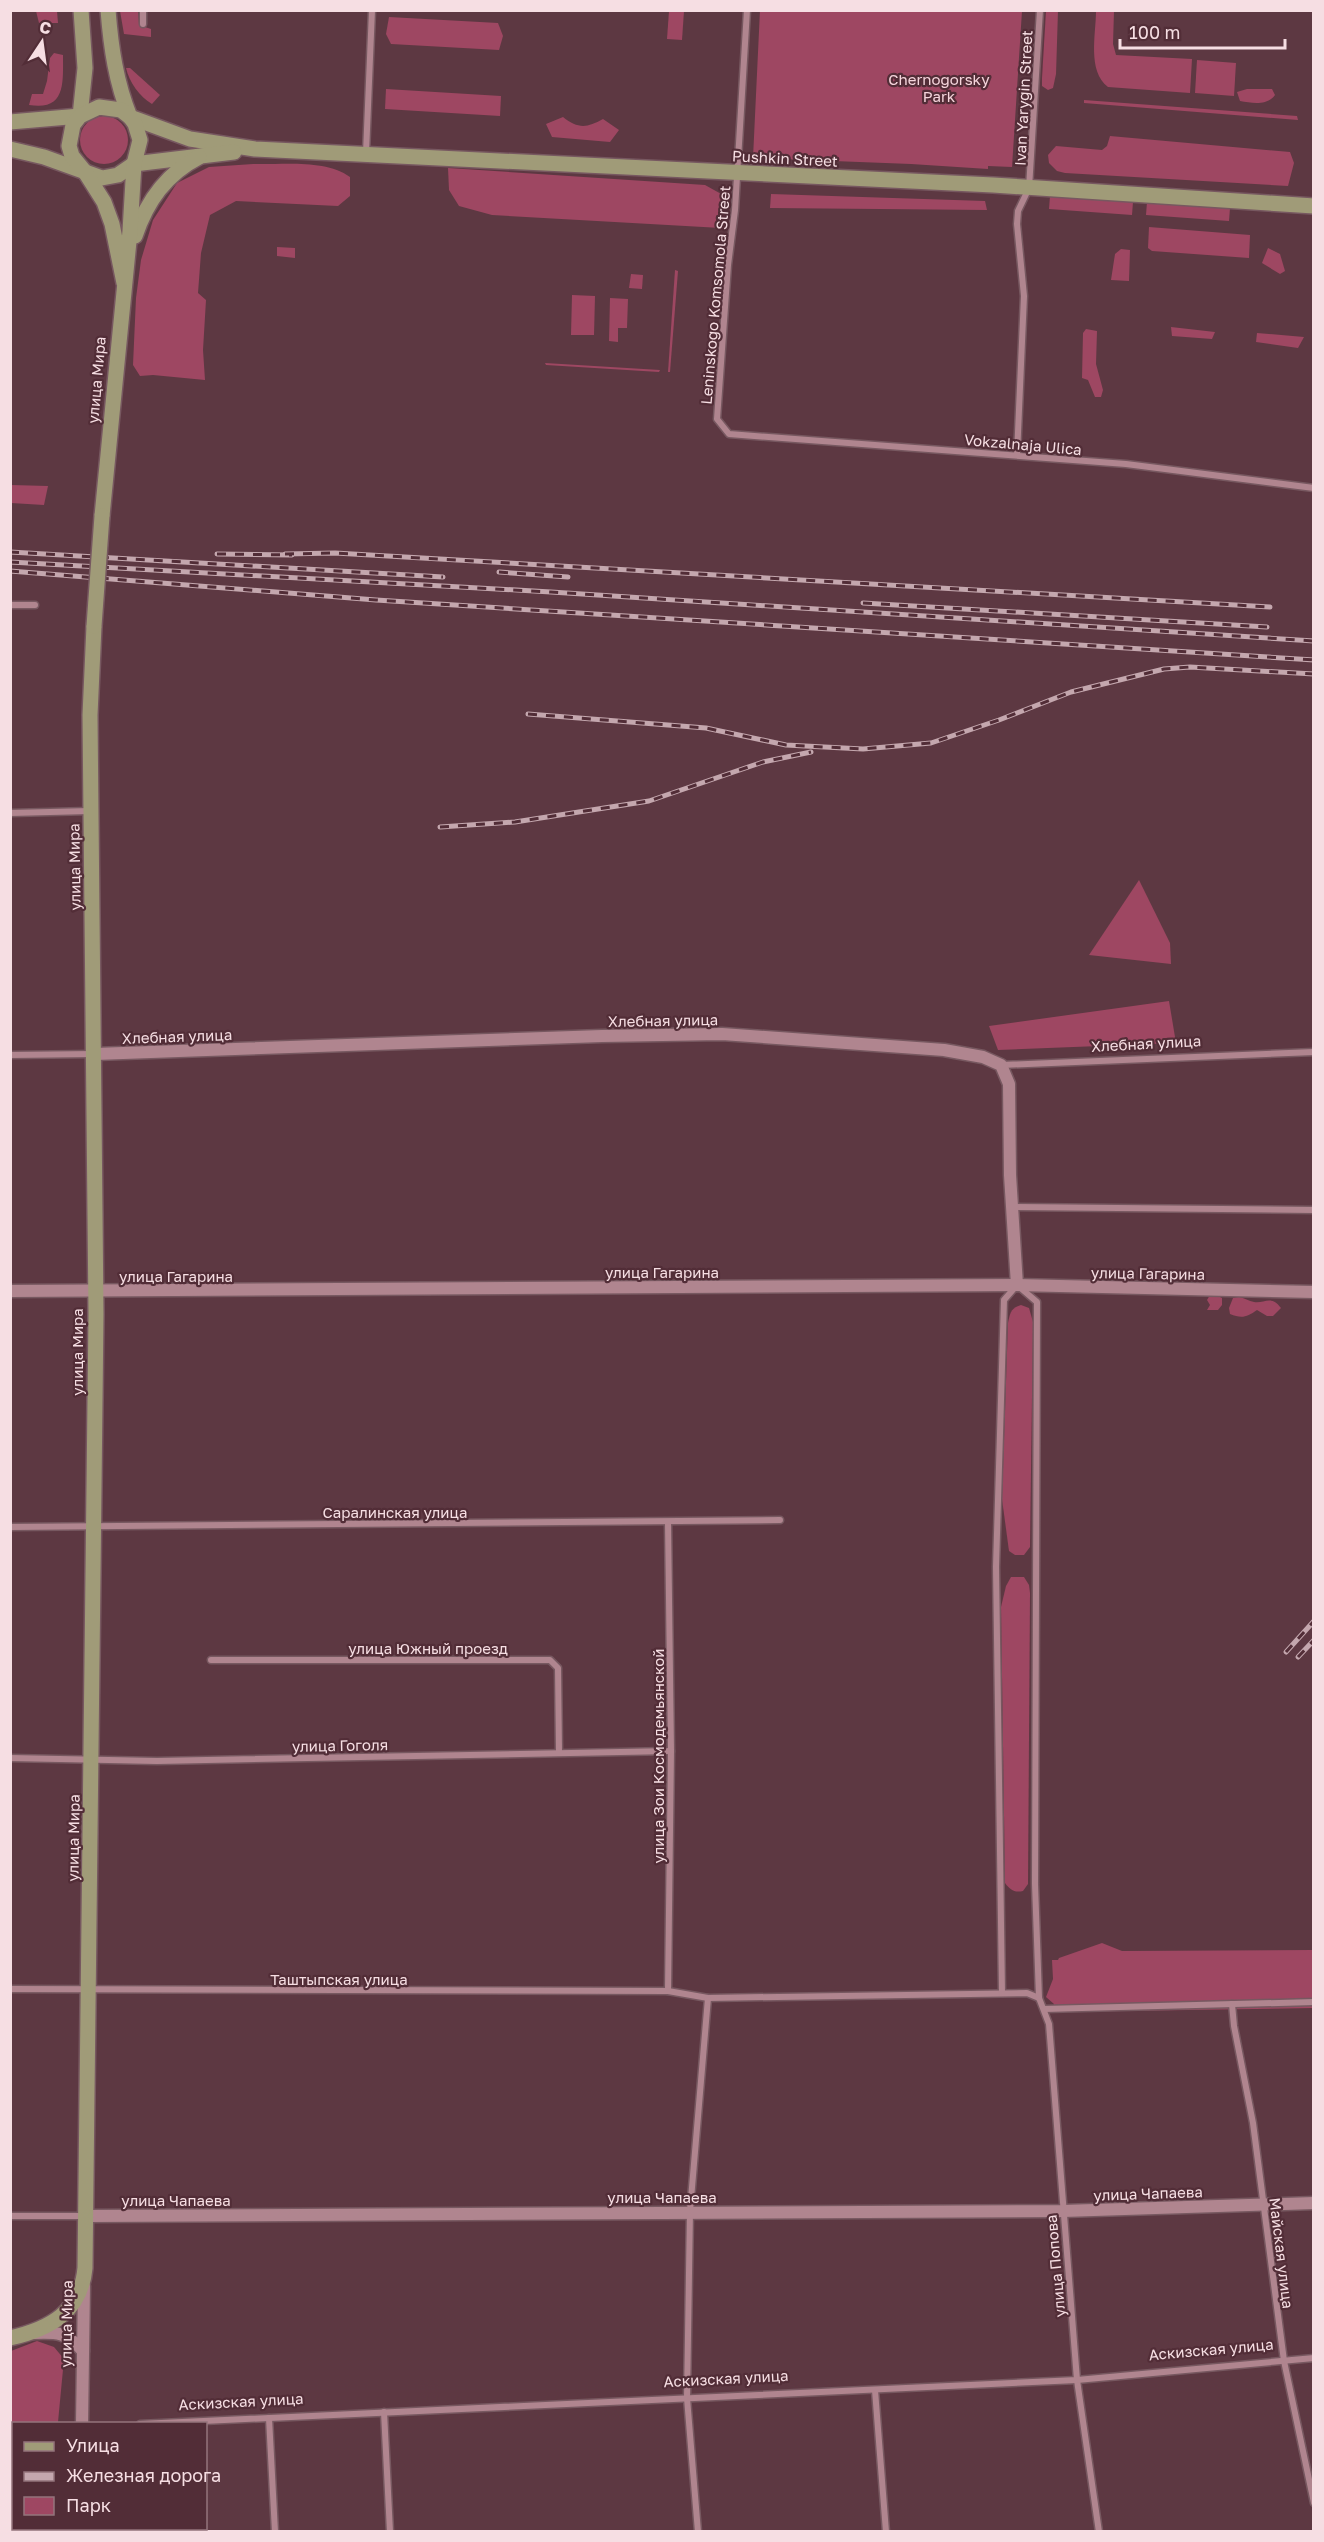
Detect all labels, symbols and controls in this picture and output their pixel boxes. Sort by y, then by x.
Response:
north arrow [12,12,72,72]
scale bar [1120,12,1285,50]
text: С [38,16,53,38]
text: 100 m [1129,21,1180,43]
street label: Ivan Yarygin Street [1010,30,1036,166]
park label: Chernogorsky Park [888,70,990,105]
street label: Pushkin Street [732,146,838,170]
street label: Leninskogo Komsomola Street [696,185,734,405]
street label: улица Мира [83,336,109,424]
street label: Vokzalnaja Ulica [963,430,1083,458]
street label: улица Мира [64,823,84,911]
street label: Хлебная улица [608,1010,718,1030]
street label: Хлебная улица [121,1025,233,1047]
street label: Хлебная улица [1090,1031,1202,1055]
street label: улица Гагарина [605,1263,719,1281]
street label: улица Гагарина [1091,1263,1205,1283]
street label: улица Гагарина [119,1267,233,1285]
street label: улица Мира [68,1308,86,1396]
street label: Саралинская улица [323,1503,467,1521]
street label: улица Южный проезд [348,1639,508,1657]
street label: улица Зои Космодемьянской [649,1648,667,1864]
street label: улица Гоголя [292,1735,388,1755]
street label: улица Мира [63,1794,83,1882]
street label: Таштыпская улица [270,1970,408,1988]
street label: улица Чапаева [1093,2182,1203,2204]
street label: улица Чапаева [607,2188,717,2206]
street label: улица Чапаева [121,2191,231,2209]
street label: Майская улица [1266,2196,1298,2310]
street label: улица Попова [1042,2214,1068,2318]
street label: улица Мира [56,2280,76,2368]
street label: Аскизская улица [1148,2335,1274,2363]
street label: Аскизская улица [663,2366,789,2390]
street label: Аскизская улица [178,2389,304,2413]
legend [12,2422,207,2530]
text: Улица [66,2434,120,2456]
text: Железная дорога [66,2464,221,2486]
text: Парк [66,2494,111,2516]

